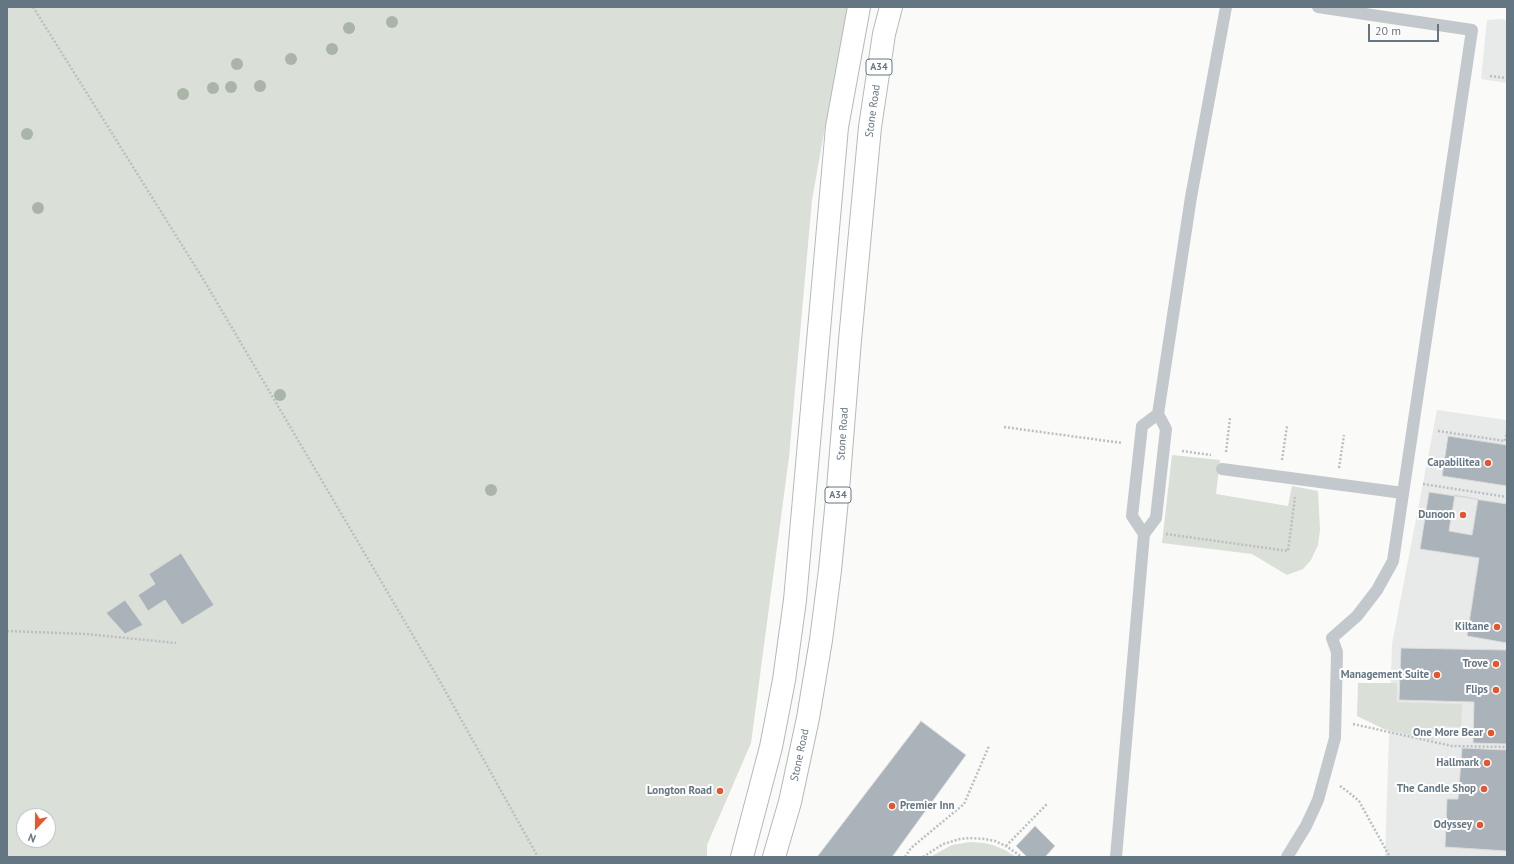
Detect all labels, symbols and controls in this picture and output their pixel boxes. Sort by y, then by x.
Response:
scale bar [1370,16,1441,42]
text: 20 m [1375,23,1401,38]
road number: A34 [866,59,892,75]
street label: Stone Road [863,84,883,138]
street label: Stone Road [835,407,851,461]
place label: Capabilitea [1427,456,1480,470]
marker: Capabilitea [1483,458,1493,468]
road number: A34 [825,487,851,503]
place label: Dunoon [1418,508,1455,522]
marker: Dunoon [1458,510,1468,520]
place label: Kiltane [1455,620,1489,634]
marker: Kiltane [1492,622,1502,632]
place label: Trove [1463,657,1488,671]
marker: Trove [1491,659,1501,669]
place label: Management Suite [1341,668,1429,682]
marker: Management Suite [1432,670,1442,680]
place label: Flips [1466,683,1488,697]
marker: Flips [1491,685,1501,695]
place label: One More Bear [1413,726,1483,740]
street label: Stone Road [788,728,812,782]
marker: One More Bear [1486,728,1496,738]
place label: Hallmark [1436,756,1479,770]
marker: Hallmark [1482,758,1492,768]
place label: The Candle Shop [1397,782,1476,796]
place label: Longton Road [647,784,712,798]
marker: The Candle Shop [1479,784,1489,794]
marker: Longton Road [715,786,725,796]
place label: Premier Inn [900,799,955,813]
marker: Premier Inn [887,801,897,811]
north arrow [16,808,56,848]
place label: Odyssey [1433,818,1472,832]
marker: Odyssey [1475,820,1485,830]
text: N [26,830,38,846]

